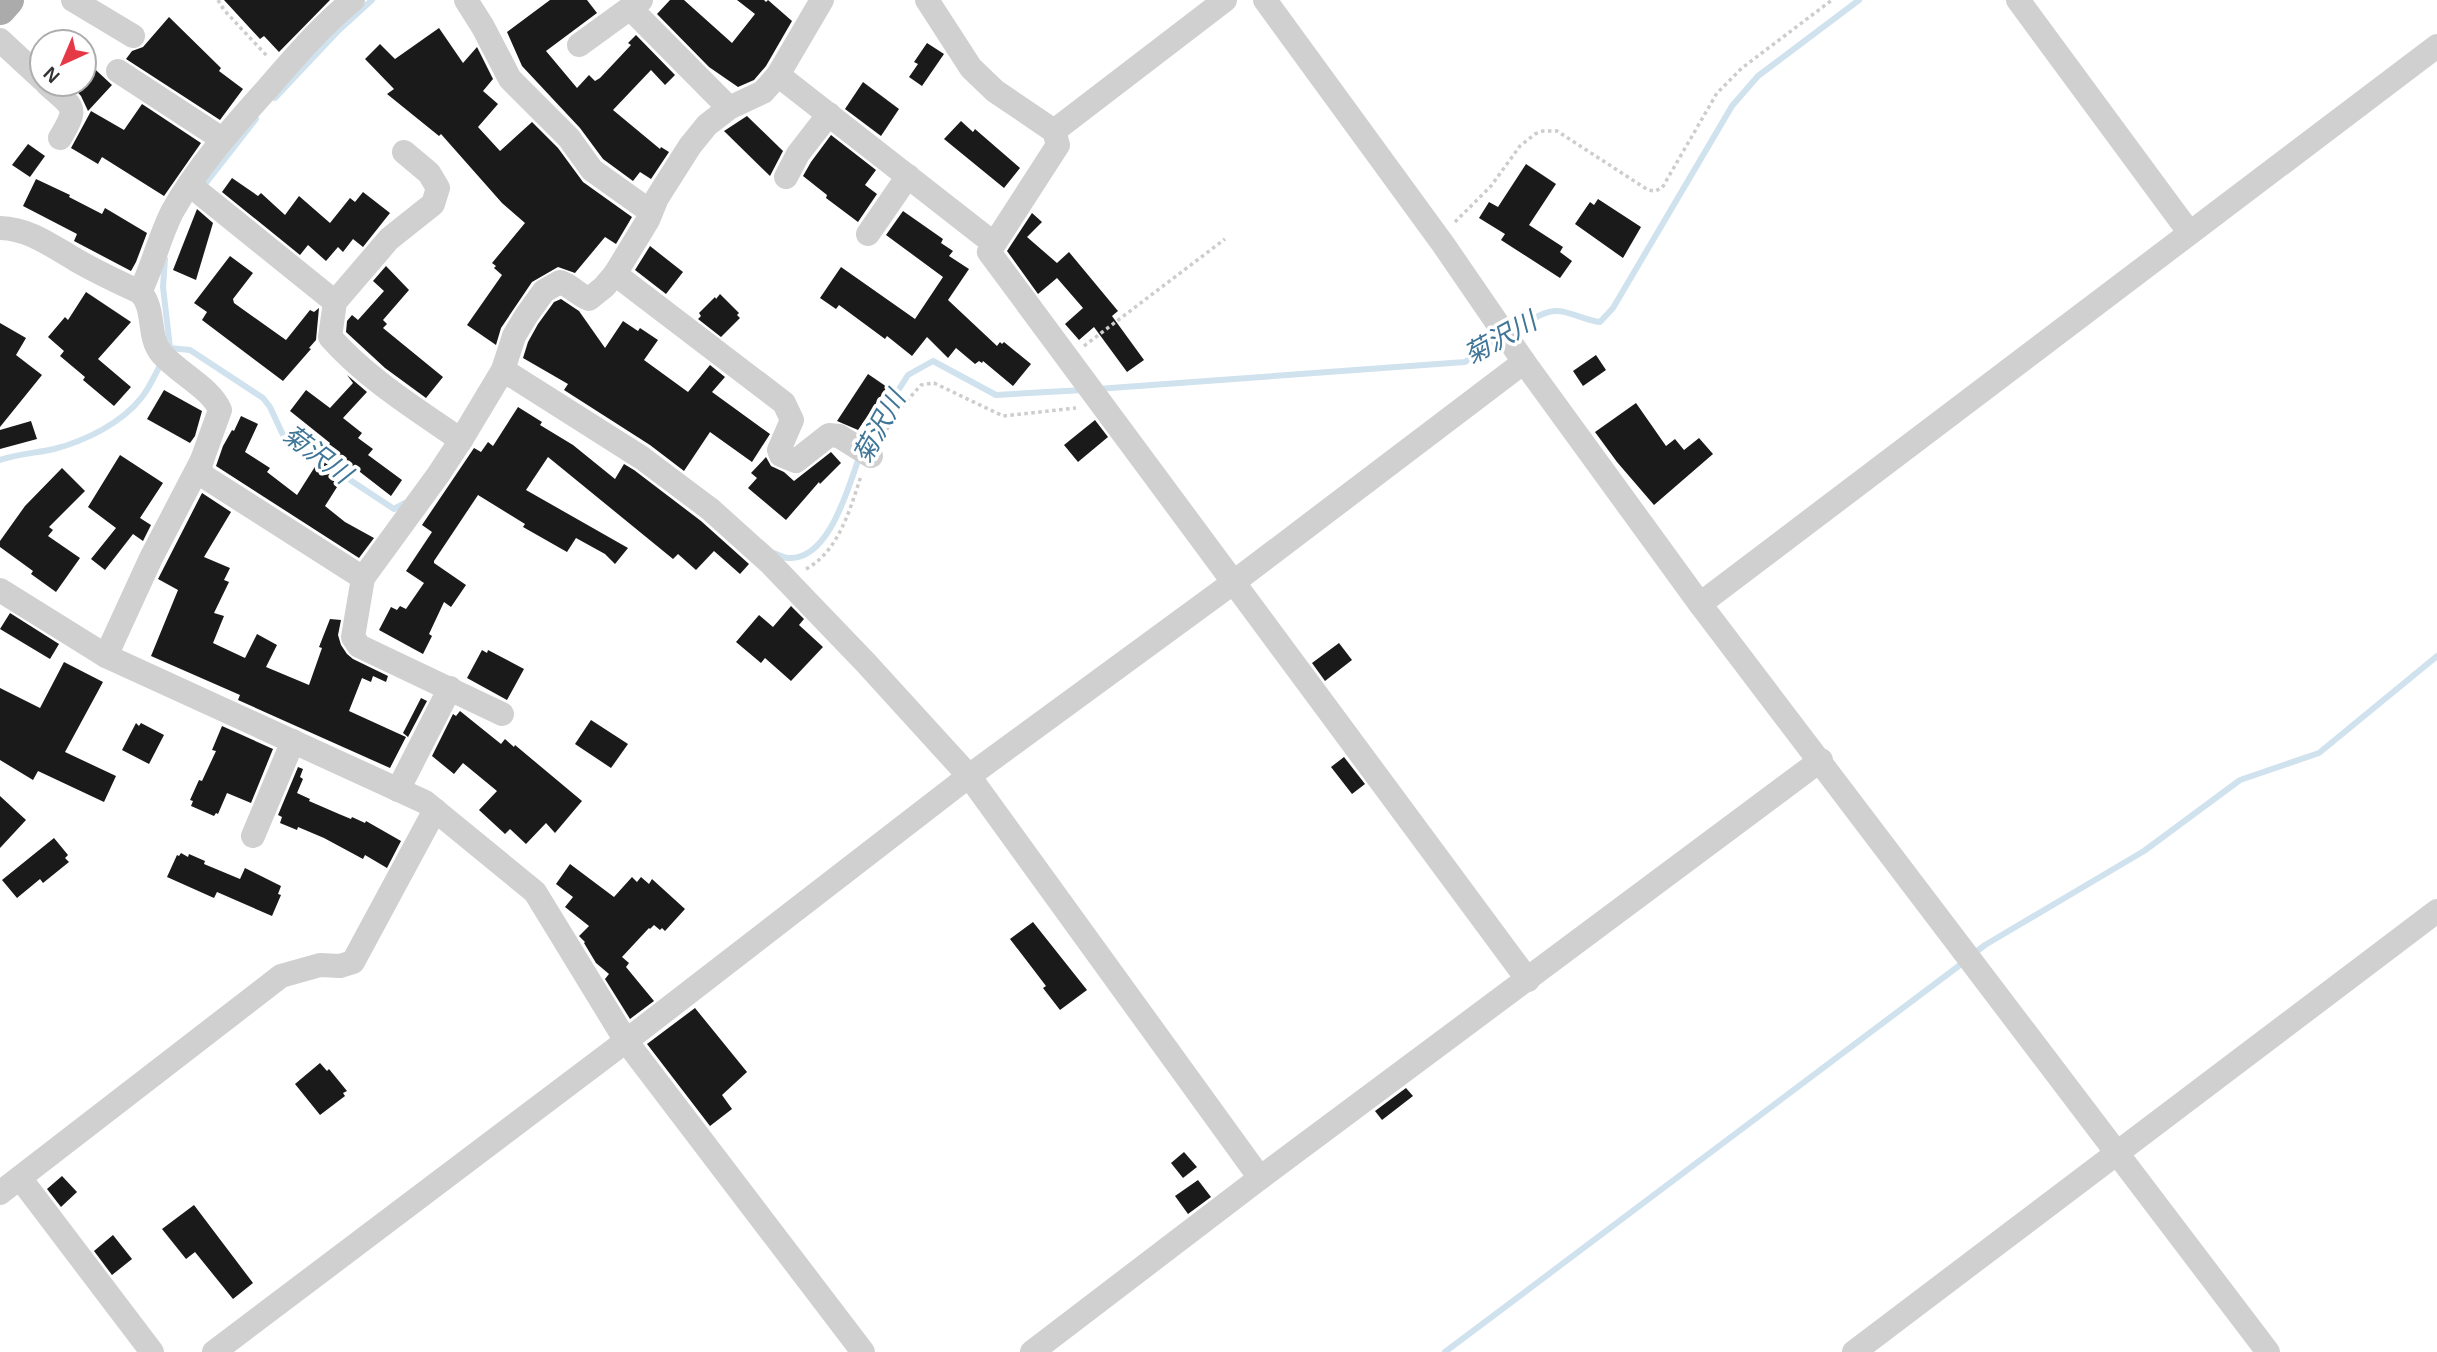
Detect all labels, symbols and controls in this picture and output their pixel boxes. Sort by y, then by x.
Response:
north arrow [28,28,98,98]
text: N [39,63,64,87]
water label: 菊沢川 [1459,305,1544,370]
water label: 菊沢川 [847,383,912,468]
water label: 菊沢川 [277,419,360,491]

